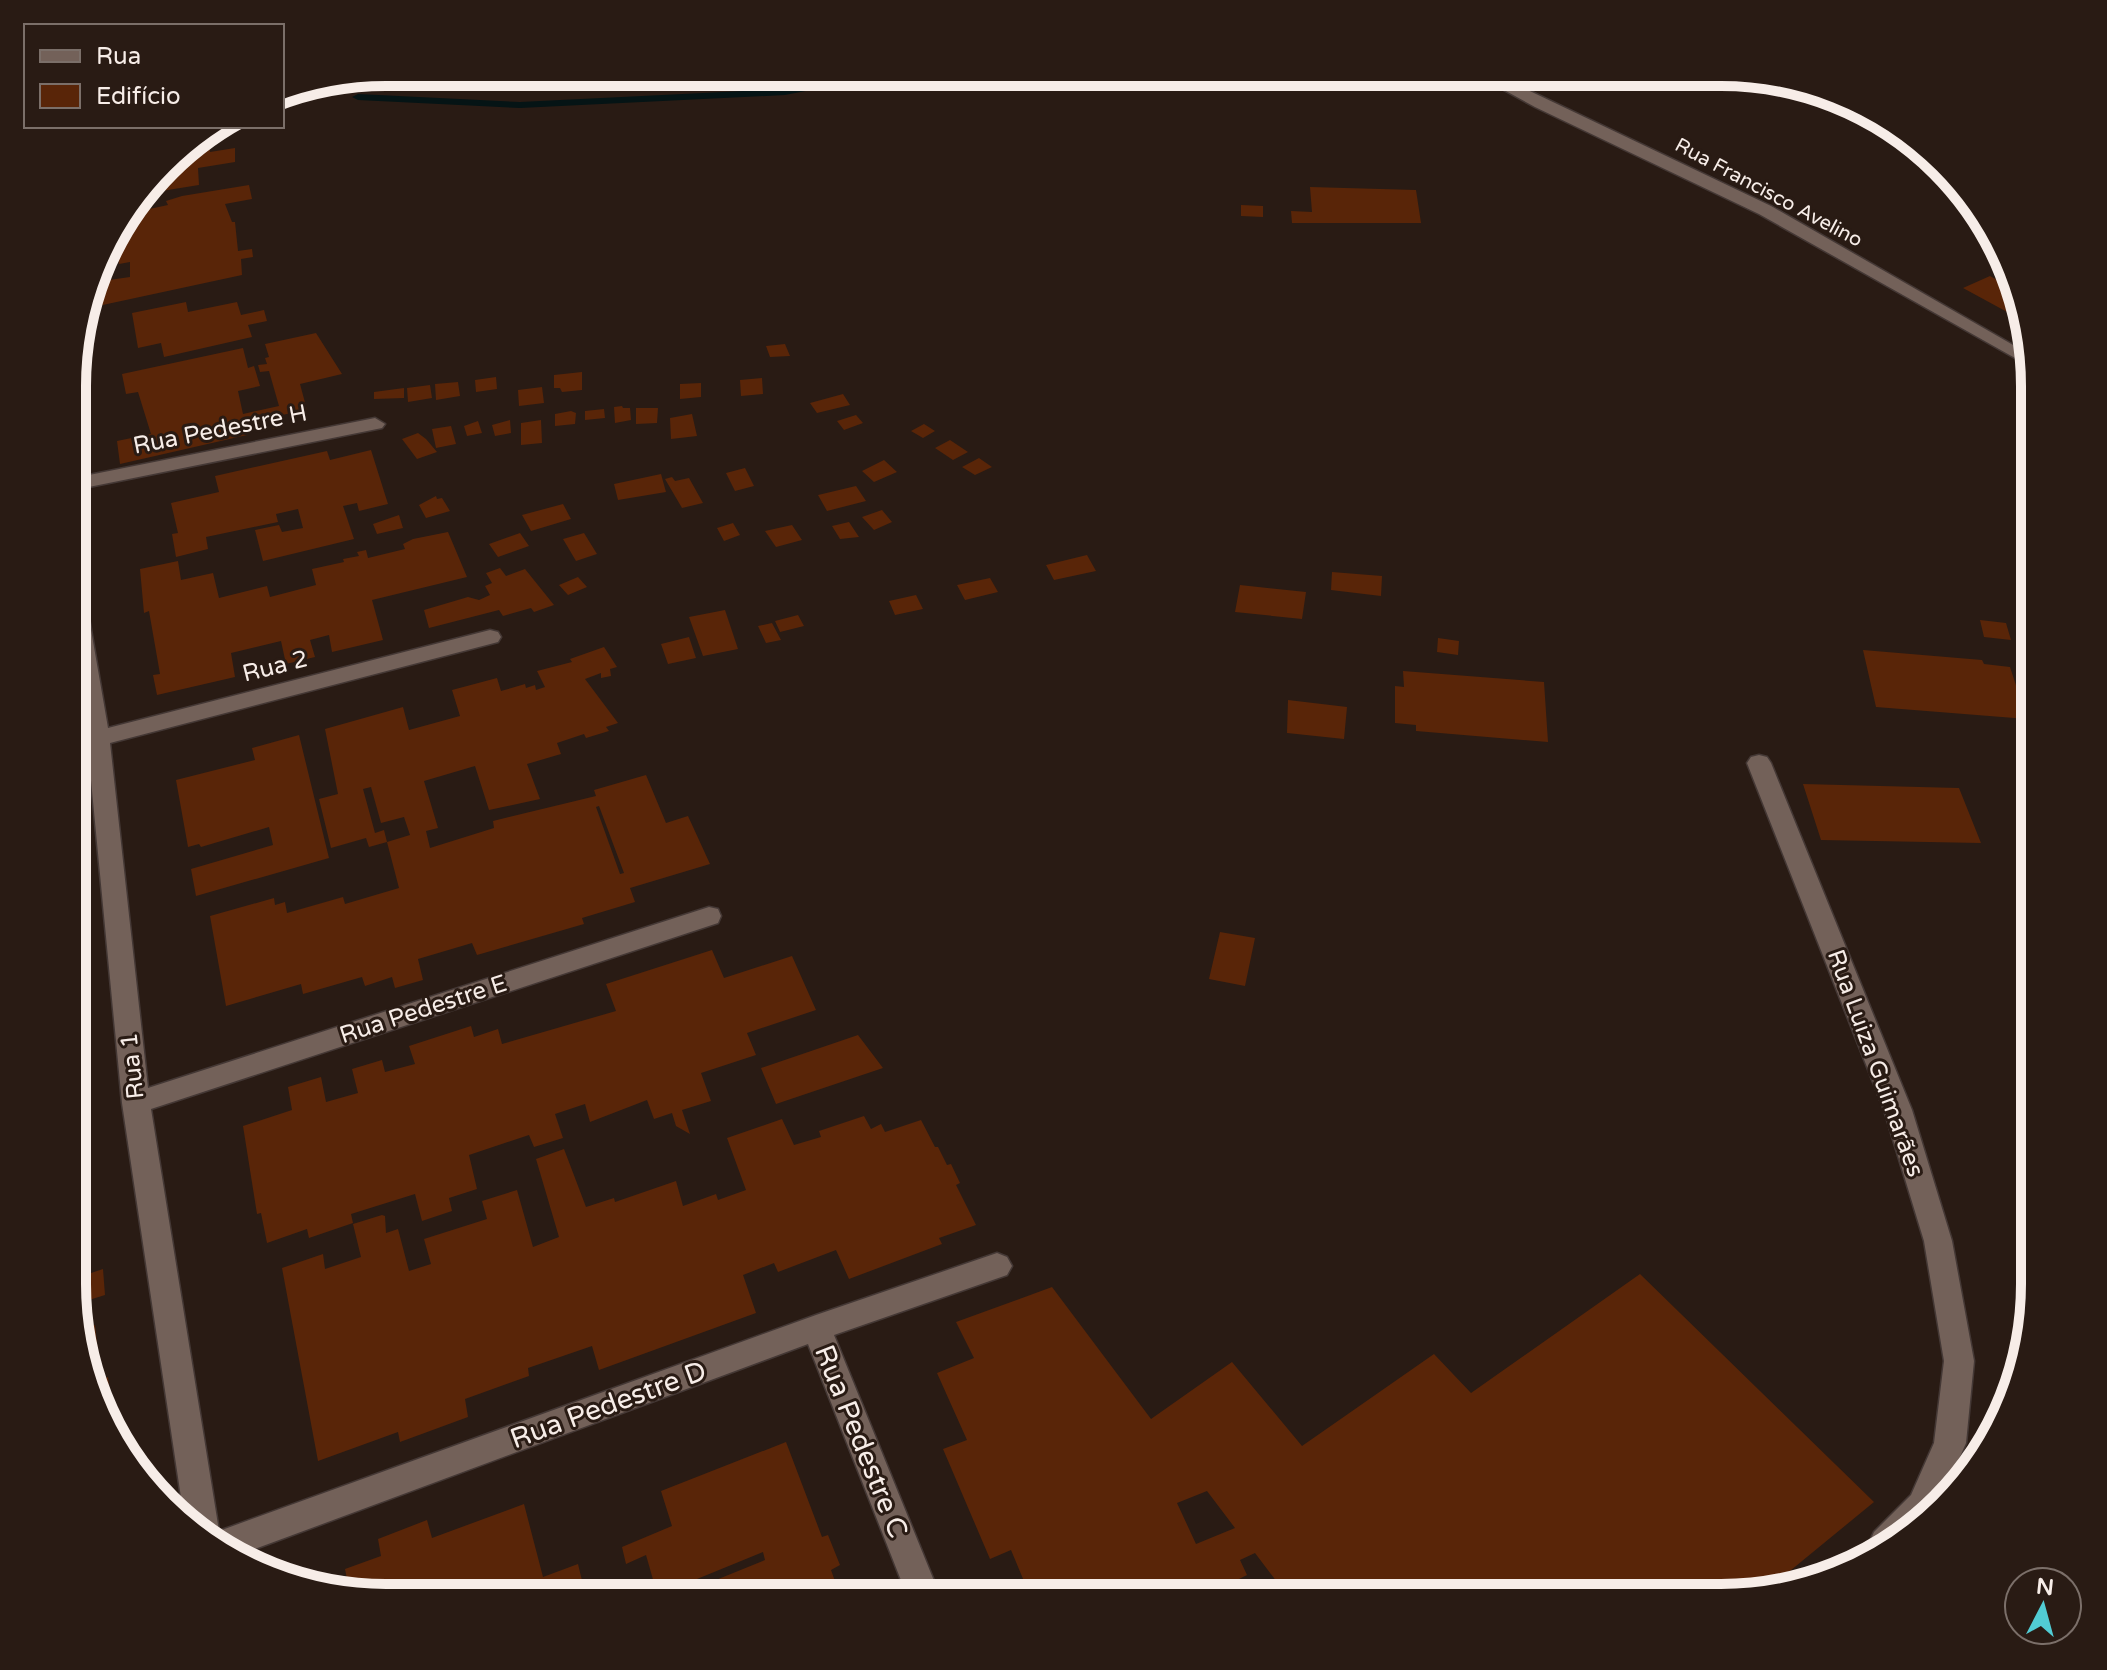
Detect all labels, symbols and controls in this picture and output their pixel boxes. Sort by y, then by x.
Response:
legend [24,24,284,128]
text: Rua [96,42,141,71]
text: Edifício [96,82,181,111]
street label: Rua Francisco Avelino [1671,133,1866,253]
street label: Rua Pedestre H [131,398,310,461]
street label: Rua 2 [239,644,311,689]
street label: Rua Luiza Guimarães [1821,946,1930,1181]
street label: Rua Pedestre E [336,969,510,1050]
street label: Rua 1 [115,1031,150,1101]
street label: Rua Pedestre C [807,1340,915,1543]
street label: Rua Pedestre D [506,1354,711,1456]
north arrow [2003,1566,2083,1646]
text: N [2035,1573,2055,1601]

